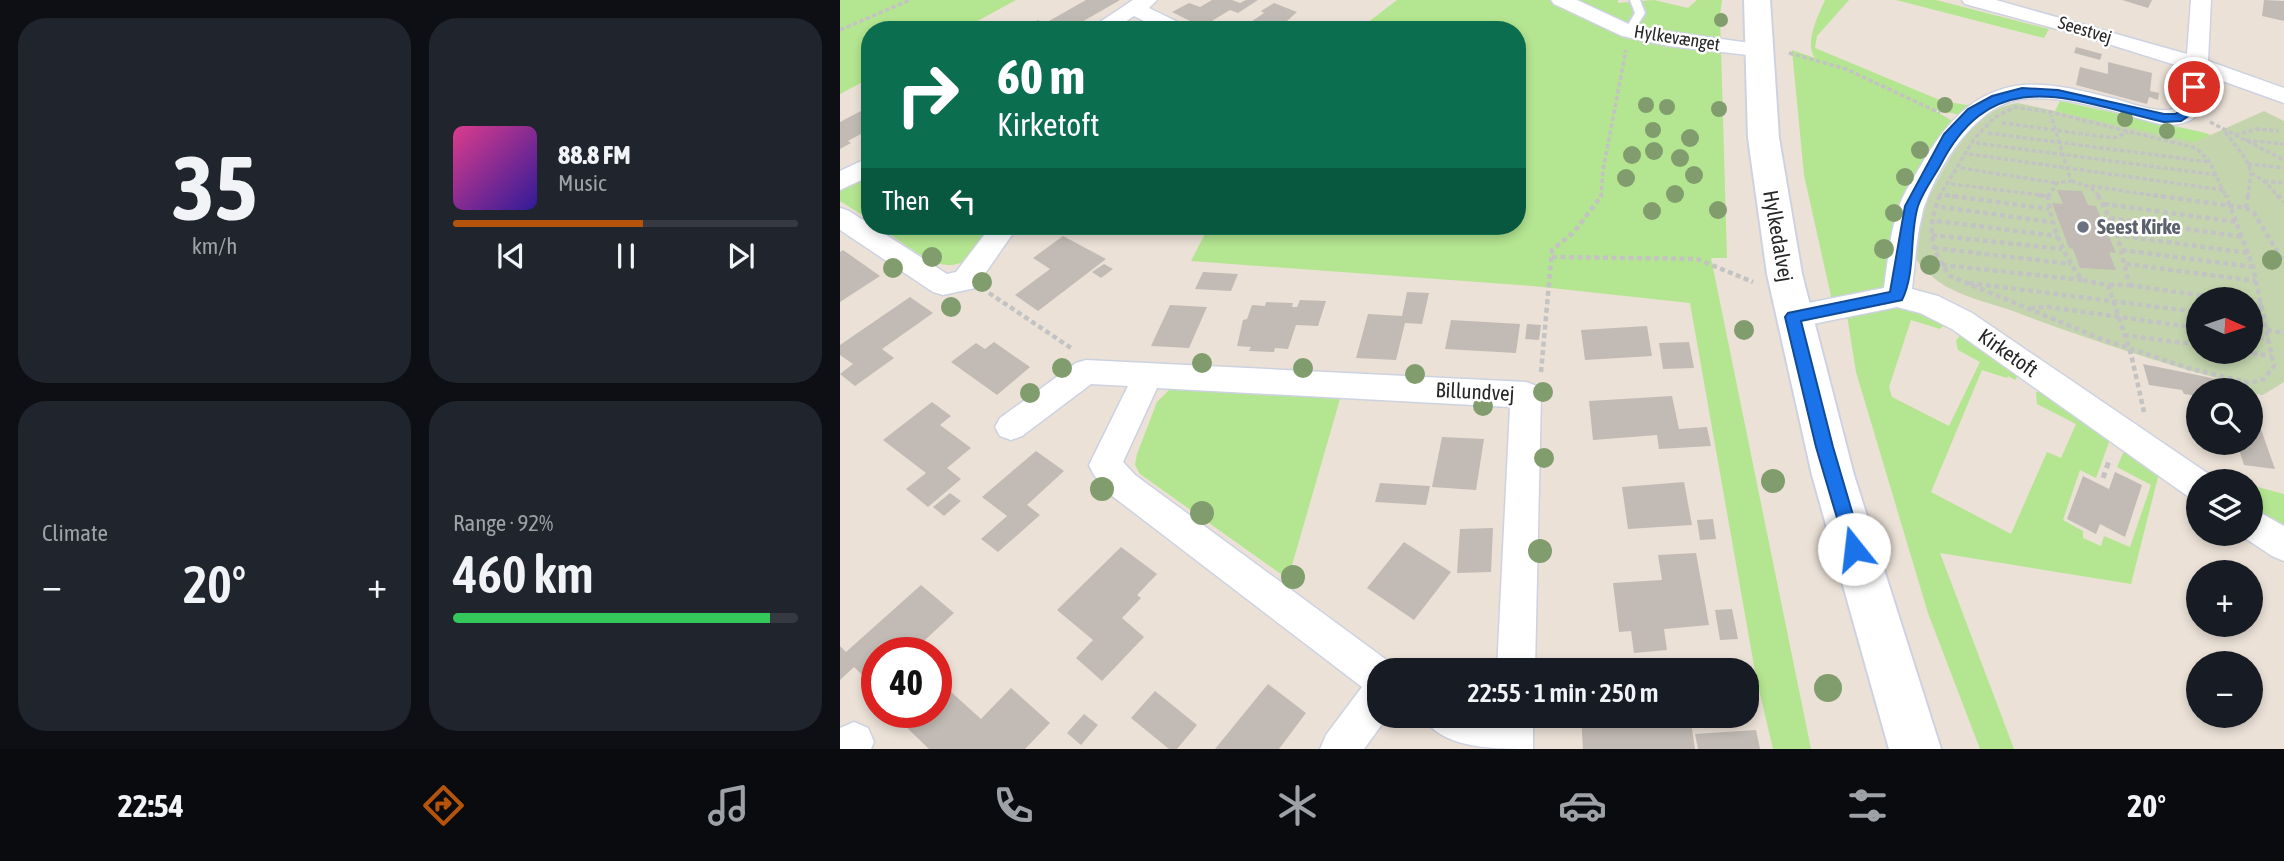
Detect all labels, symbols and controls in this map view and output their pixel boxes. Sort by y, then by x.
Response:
street label: Seestvej [2056,11,2114,48]
street label: Hylkevænget [1633,20,1721,55]
text: 60 m [997,48,1085,104]
icon: right [882,49,973,140]
pin [2164,57,2224,117]
icon: arrive [2175,68,2213,106]
text: Kirketoft [997,106,1099,143]
text: 35 [172,135,257,239]
text: 88.8 FM [558,140,631,170]
text: Music [558,170,606,196]
icon: left [944,182,982,220]
text: Then [882,186,930,216]
street label: Hylkedalvej [1759,188,1799,283]
place label: Seest Kirke [2097,214,2181,238]
marker: Seest Kirke [2075,219,2091,235]
text: km/h [192,233,237,259]
icon: previous [492,237,530,275]
icon: pause [607,237,645,275]
icon: next [722,237,760,275]
north arrow [2186,287,2263,364]
map controls [2186,287,2263,728]
street label: Kirketoft [1974,323,2043,381]
street label: Billundvej [1435,377,1515,405]
button: search [2186,378,2263,455]
button: layers [2186,469,2263,546]
text: Range · 92% [453,510,553,536]
position arrow [1817,512,1891,586]
text: Climate [42,520,108,546]
text: 460 km [453,544,594,604]
text: 20° [183,554,246,614]
button: + [2186,560,2263,637]
text: − [42,563,62,606]
text: + [367,563,387,606]
speed limit sign: 40 [861,637,952,728]
button: − [2186,651,2263,728]
text: 22:55 · 1 min · 250 m [1468,678,1658,708]
icon: directions [419,781,468,830]
icon: music [704,781,753,830]
icon: phone [989,781,1038,830]
icon: climate [1273,781,1322,830]
icon: car [1558,781,1607,830]
icon: filters [1843,781,1892,830]
text: 22:54 [118,787,184,824]
text: 20° [2127,787,2166,824]

